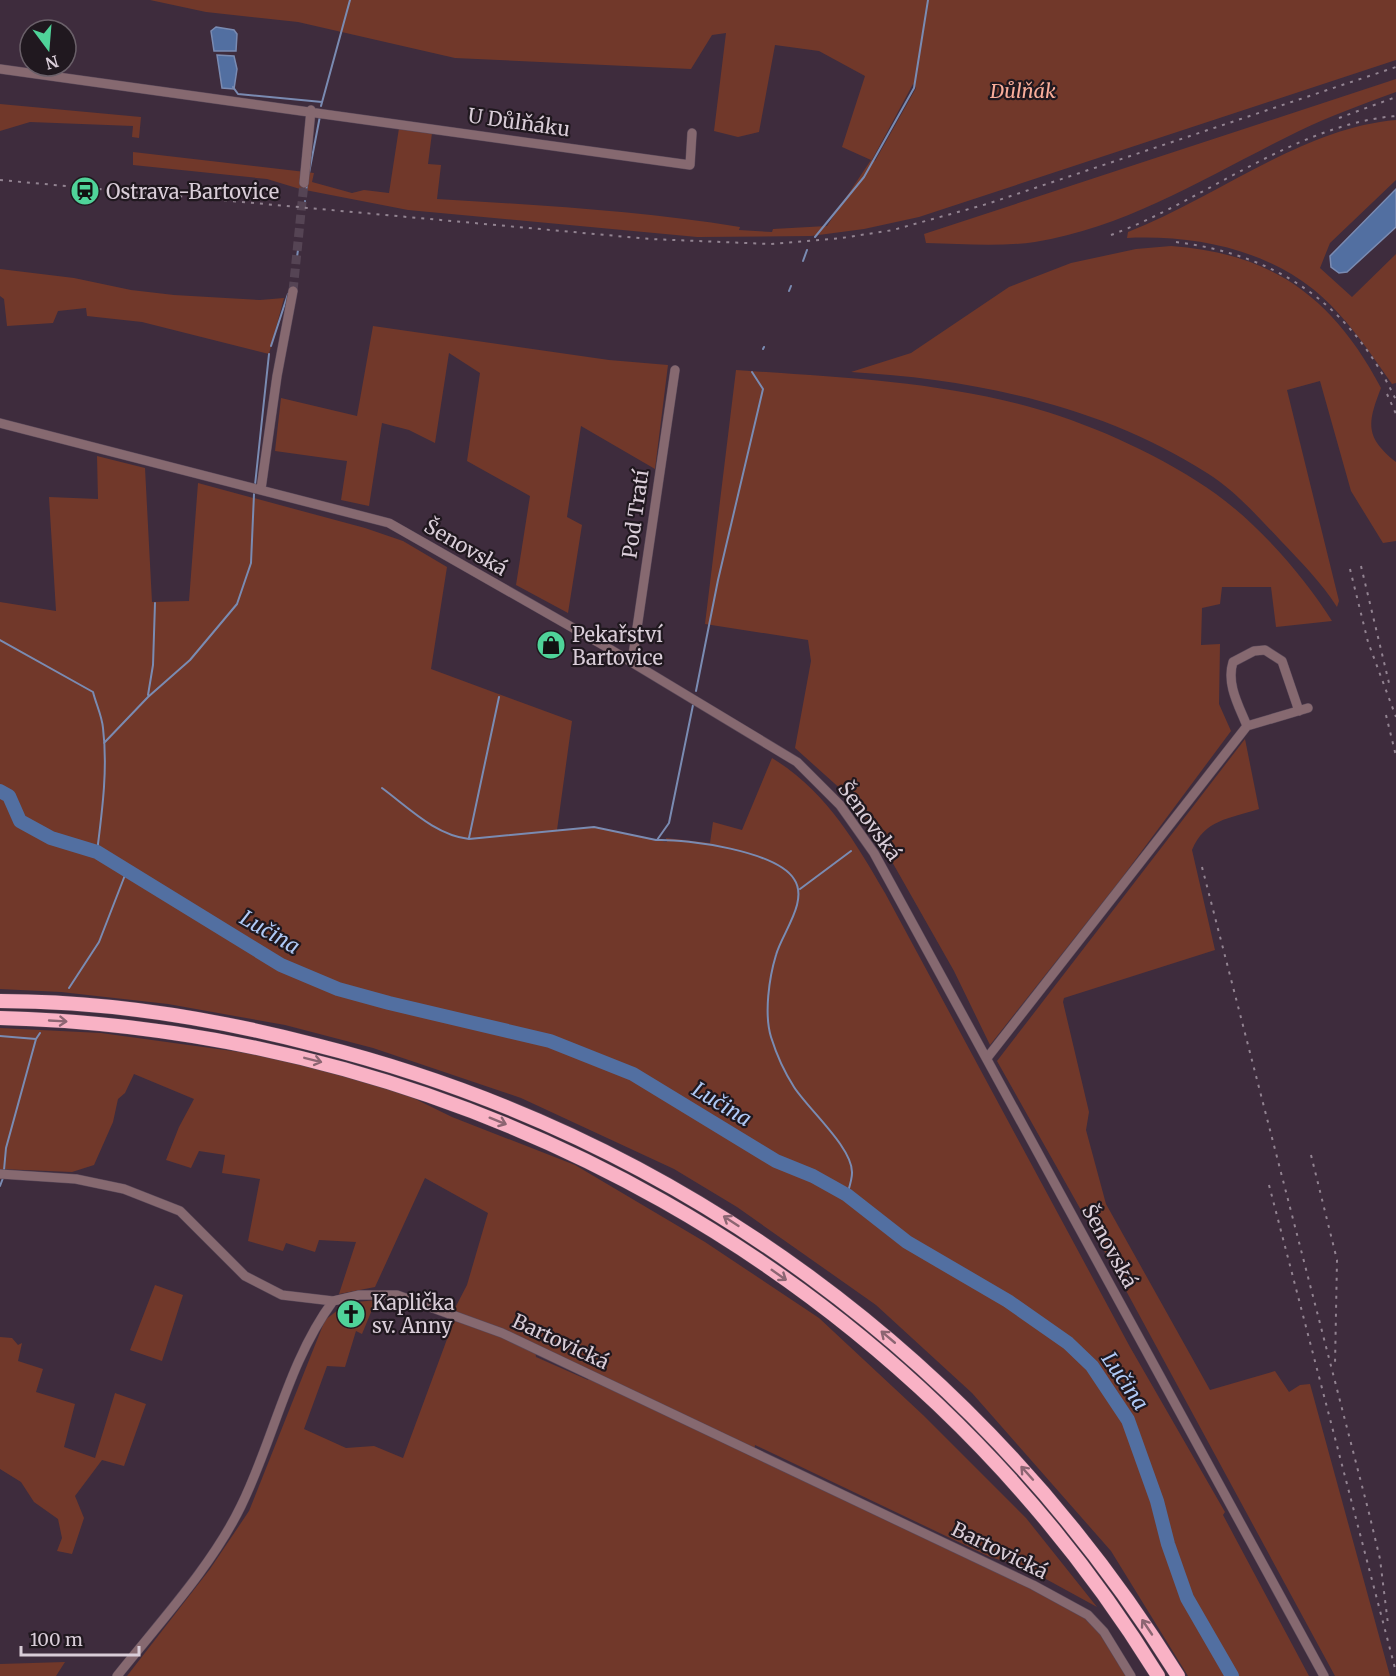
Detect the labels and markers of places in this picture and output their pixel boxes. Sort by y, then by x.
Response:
station icon: Ostrava-Bartovice [69,175,101,207]
place label: Ostrava-Bartovice [106,179,279,204]
place label: Pekařství Bartovice [572,622,663,670]
shop icon: Pekařství Bartovice [535,629,567,661]
place label: Kaplička sv. Anny [372,1290,455,1338]
church icon: Kaplička sv. Anny [335,1298,367,1330]

